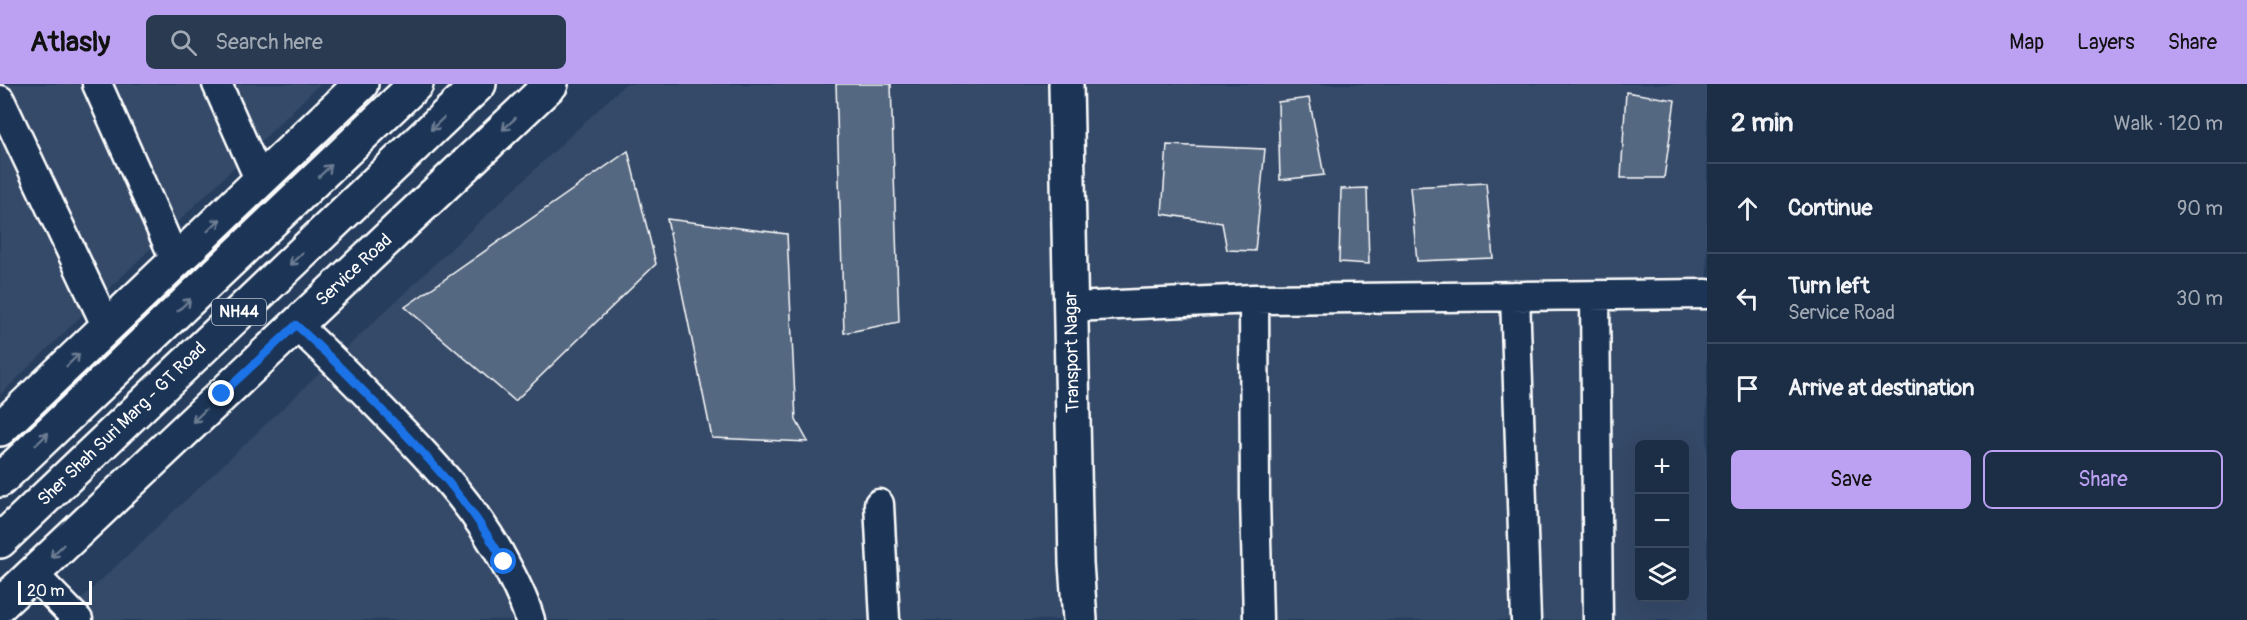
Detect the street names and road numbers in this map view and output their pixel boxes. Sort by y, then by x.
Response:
street label: Service Road [311,229,397,311]
street label: Transport Nagar [1059,290,1085,413]
road number: NH44 [212,299,266,325]
street label: Sher Shah Suri Marg - GT Road [33,337,211,511]

